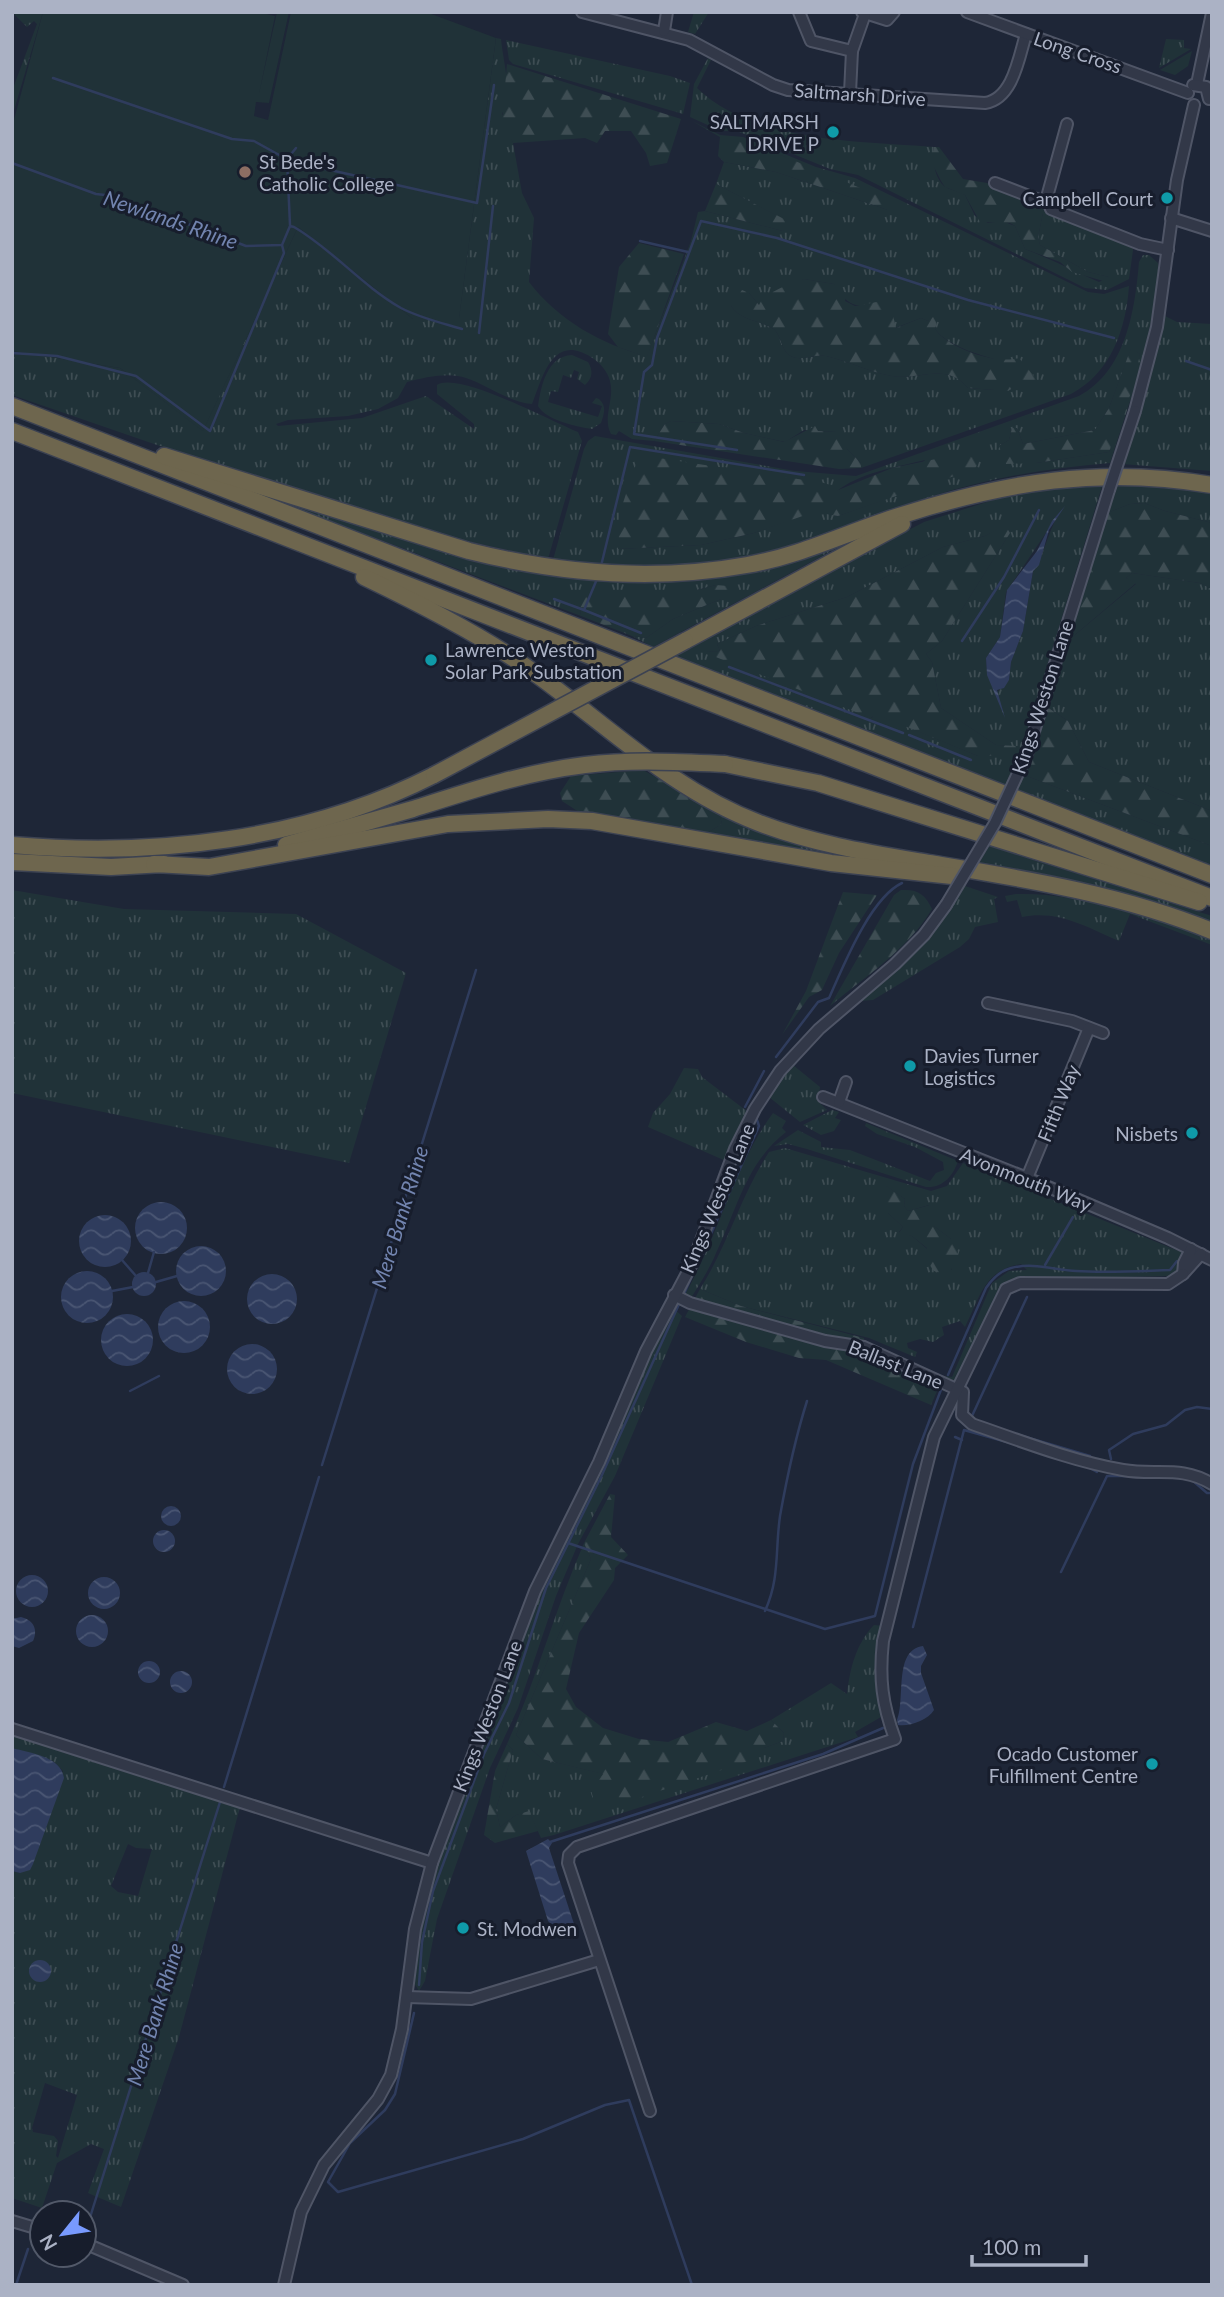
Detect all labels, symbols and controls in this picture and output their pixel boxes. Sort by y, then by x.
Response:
street label: Long Cross [1031,26,1125,78]
street label: Saltmarsh Drive [793,78,927,110]
place label: SALTMARSH DRIVE P [710,110,819,155]
marker: SALTMARSH DRIVE P [825,124,841,140]
place label: St Bede's Catholic College [259,150,394,195]
marker: St Bede's Catholic College [237,164,253,180]
water label: Newlands Rhine [101,184,241,254]
place label: Campbell Court [1022,187,1153,210]
marker: Campbell Court [1159,190,1175,206]
street label: Kings Weston Lane [1006,617,1078,777]
place label: Lawrence Weston Solar Park Substation [445,638,622,683]
marker: Lawrence Weston Solar Park Substation [423,652,439,668]
place label: Davies Turner Logistics [924,1044,1039,1089]
marker: Davies Turner Logistics [902,1058,918,1074]
street label: Fifth Way [1032,1061,1084,1145]
street label: Kings Weston Lane [675,1120,759,1276]
place label: Nisbets [1115,1122,1178,1145]
marker: Nisbets [1184,1125,1200,1141]
street label: Avonmouth Way [957,1142,1095,1216]
water label: Mere Bank Rhine [365,1143,433,1291]
street label: Ballast Lane [845,1335,947,1393]
street label: Kings Weston Lane [448,1637,526,1795]
place label: Ocado Customer Fulfillment Centre [989,1742,1138,1787]
marker: Ocado Customer Fulfillment Centre [1144,1756,1160,1772]
place label: St. Modwen [477,1917,577,1940]
marker: St. Modwen [455,1920,471,1936]
water label: Mere Bank Rhine [120,1940,188,2088]
north arrow [28,2199,98,2269]
scale bar [972,2224,1086,2268]
text: N [34,2231,61,2255]
text: 100 m [982,2234,1041,2259]

